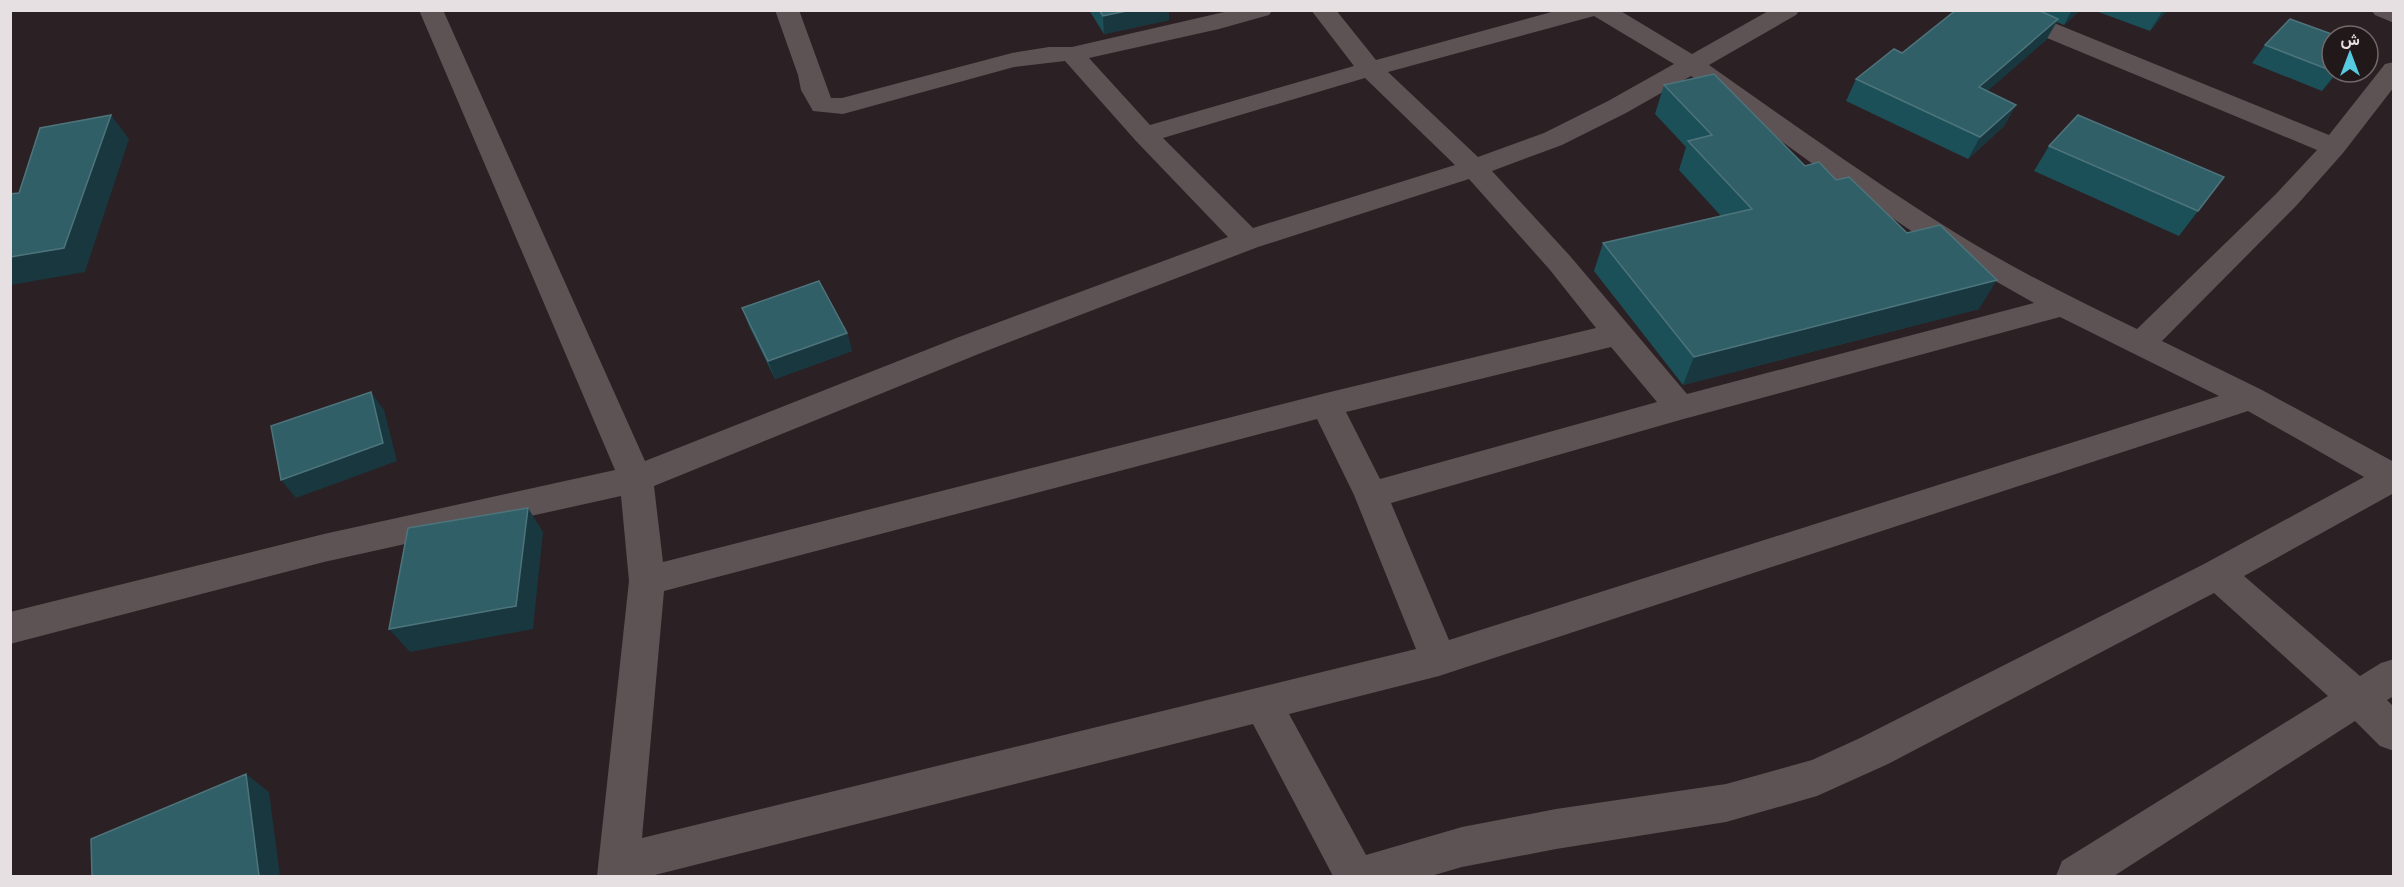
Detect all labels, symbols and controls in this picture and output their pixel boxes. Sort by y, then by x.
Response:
north arrow [2320,24,2380,84]
text: ش [2340,28,2360,50]

